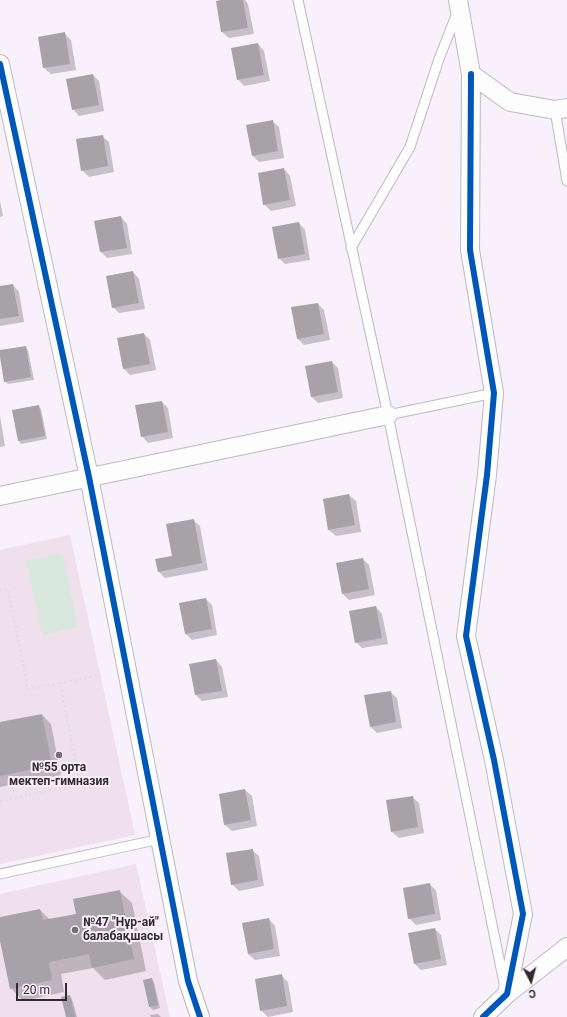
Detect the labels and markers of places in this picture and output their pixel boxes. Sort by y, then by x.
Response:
marker: №55 орта мектеп-гимназия [54,750,64,760]
place label: №55 орта мектеп-гимназия [9,761,109,789]
place label: №47 "Нұр-ай" балабақшасы [83,916,163,944]
marker: №47 "Нұр-ай" балабақшасы [70,925,80,935]

